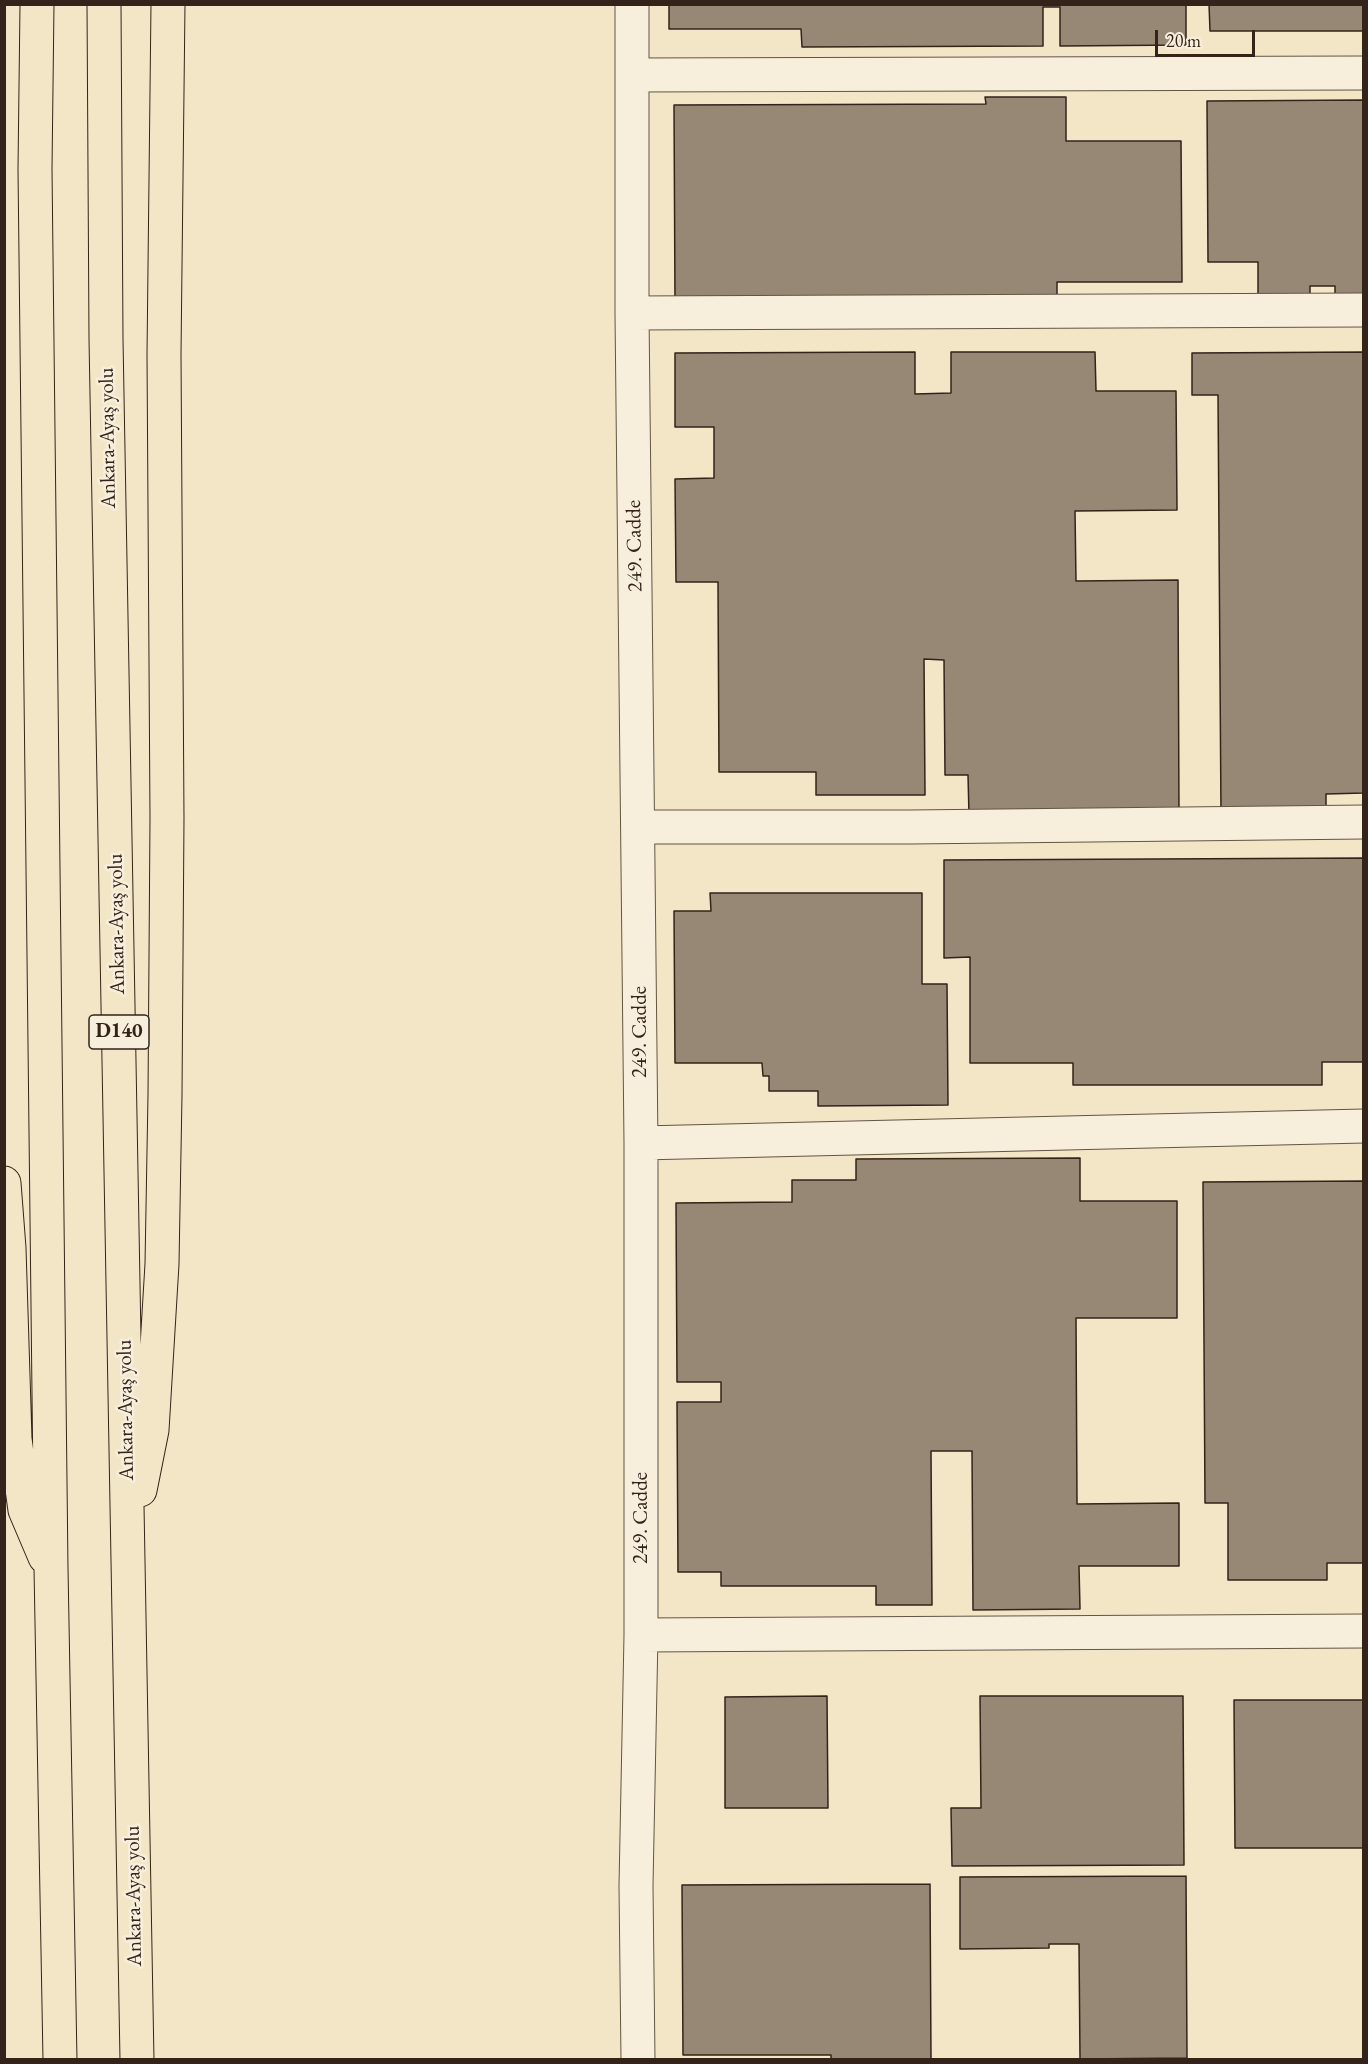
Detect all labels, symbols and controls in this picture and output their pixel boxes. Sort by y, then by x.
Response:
scale bar [1158,18,1258,56]
text: 20 m [1166,29,1201,52]
street label: Ankara-Ayaş yolu [94,367,122,509]
street label: 249. Cadde [622,500,648,592]
street label: Ankara-Ayaş yolu [103,853,131,995]
street label: 249. Cadde [627,986,653,1078]
road number: D140 [89,1015,149,1049]
street label: Ankara-Ayaş yolu [112,1339,140,1481]
street label: 249. Cadde [628,1472,654,1564]
street label: Ankara-Ayaş yolu [120,1825,148,1967]

